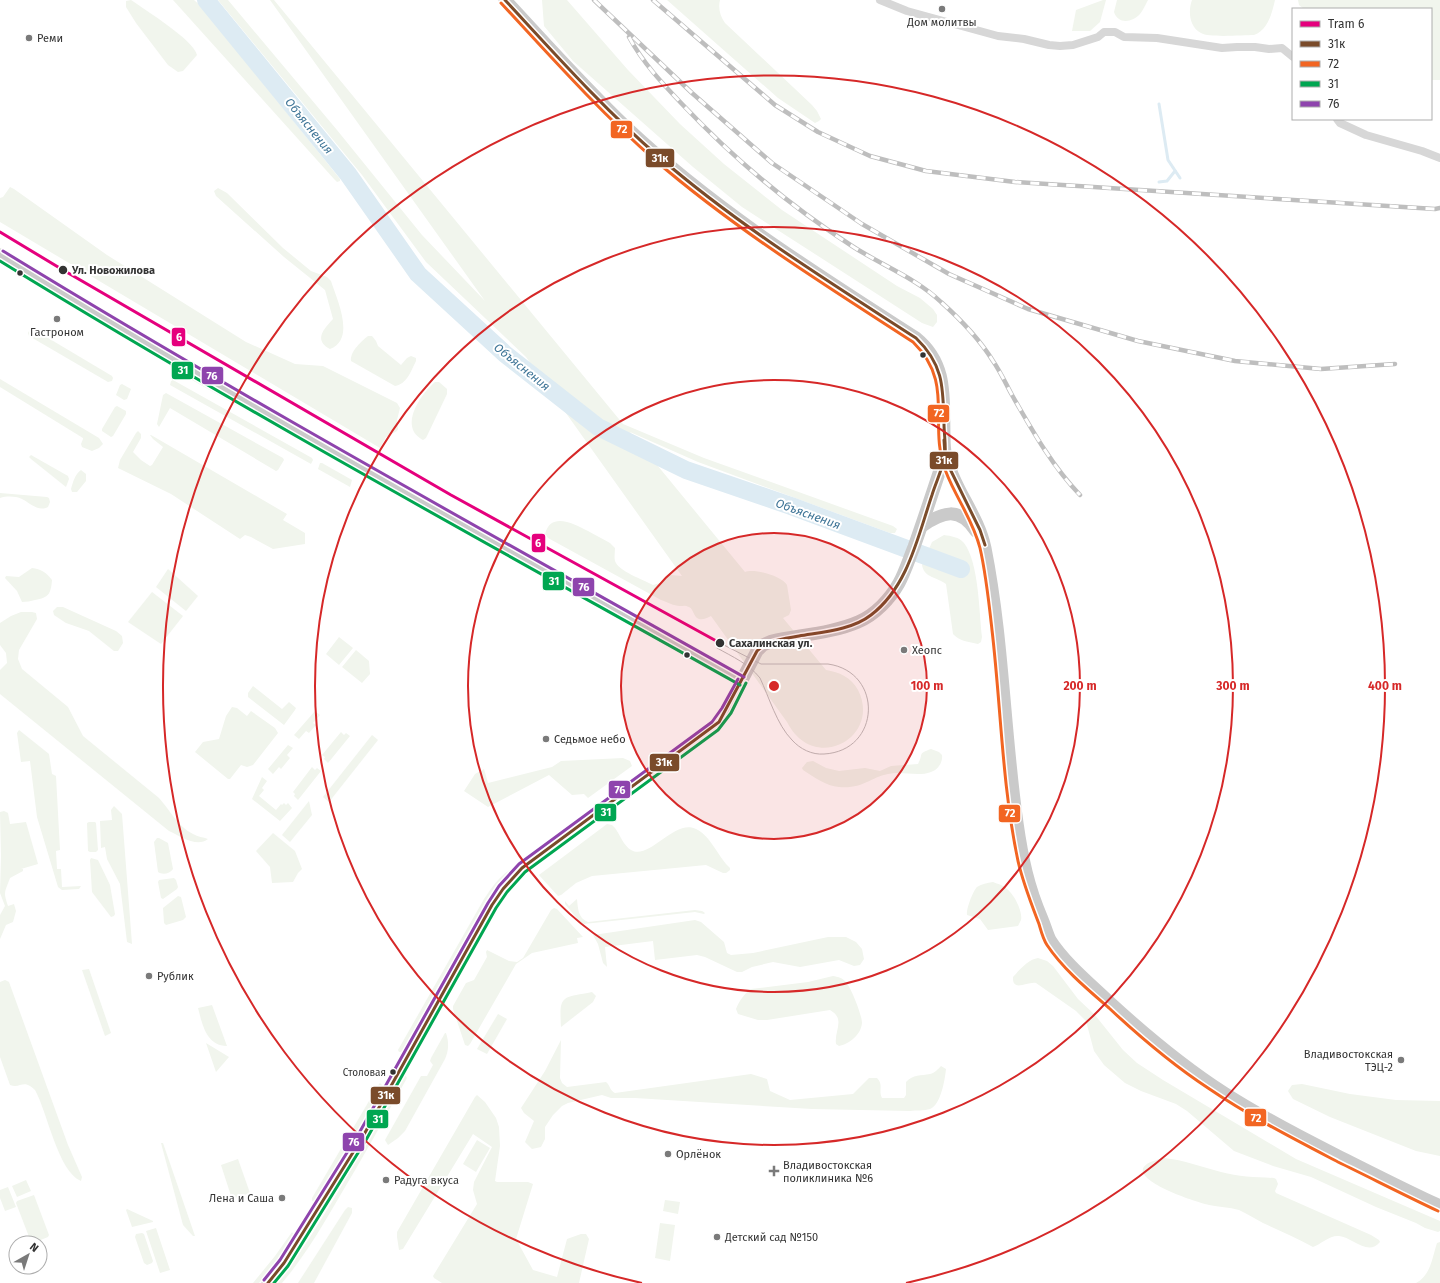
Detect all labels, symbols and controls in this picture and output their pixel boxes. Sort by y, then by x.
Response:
marker: Дом молитвы [937,4,947,14]
legend [1292,8,1432,120]
place label: Дом молитвы [906,16,977,29]
text: Tram 6 [1328,17,1364,31]
place label: Реми [37,32,63,45]
marker: Реми [24,33,34,43]
text: 31к [1328,37,1346,51]
text: 72 [1328,57,1339,71]
text: 31 [1328,77,1339,91]
water label: Объяснения [282,95,336,157]
text: 76 [1328,97,1339,111]
line badge: 72 [610,120,633,139]
text: 72 [617,123,628,136]
line badge: 31к [645,148,675,168]
text: 31к [651,152,669,165]
marker: Ул. Новожилова [57,264,69,276]
place label: Ул. Новожилова [71,264,155,277]
unlabelled marker [15,268,25,278]
marker: Гастроном [52,314,62,324]
place label: Гастроном [30,326,84,339]
line badge: 6 [171,327,186,347]
text: 6 [176,331,182,344]
water label: Объяснения [491,340,553,394]
unlabelled marker [918,350,928,360]
line badge: 31 [171,361,194,380]
text: 31 [177,364,188,377]
line badge: 76 [201,366,224,385]
text: 76 [206,370,218,383]
line badge: 72 [927,404,950,423]
text: 72 [934,407,945,420]
line badge: 31к [929,451,959,470]
text: 31к [935,454,953,467]
water label: Объяснения [774,496,842,532]
line badge: 6 [531,533,546,553]
text: 6 [535,537,541,550]
line badge: 31 [542,571,565,591]
text: 31 [548,575,559,588]
line badge: 76 [572,577,595,597]
text: 76 [578,581,590,594]
marker: Сахалинская ул. [714,637,726,649]
place label: Сахалинская ул. [729,637,813,650]
place label: Хеопс [912,644,942,657]
marker: Хеопс [899,645,909,655]
unlabelled marker [682,650,692,660]
centre of rings [767,679,781,693]
text: 100 m [911,679,943,693]
text: 200 m [1063,679,1097,693]
text: 300 m [1215,679,1250,693]
text: 400 m [1368,679,1402,693]
place label: Седьмое небо [554,733,626,746]
marker: Седьмое небо [541,734,551,744]
line badge: 31к [649,753,680,772]
text: 31к [655,756,673,769]
line badge: 76 [608,780,631,799]
text: 76 [614,784,626,797]
line badge: 31 [594,803,617,822]
line badge: 72 [998,804,1021,823]
text: 31 [600,806,611,819]
text: 72 [1005,807,1016,820]
place label: Рублик [157,970,194,983]
marker: Рублик [144,971,154,981]
place label: Владивостокская ТЭЦ-2 [1304,1048,1393,1074]
marker: Владивостокская ТЭЦ-2 [1396,1055,1406,1065]
place label: Столовая [343,1067,386,1079]
marker: Столовая [388,1067,398,1077]
line badge: 31к [370,1086,401,1105]
text: 31к [377,1089,395,1102]
line badge: 72 [1244,1108,1267,1127]
line badge: 31 [366,1109,389,1129]
text: 72 [1251,1112,1262,1125]
text: 31 [372,1113,383,1126]
line badge: 76 [342,1132,365,1152]
text: 76 [348,1136,360,1149]
place label: Орлёнок [676,1148,721,1161]
marker: Орлёнок [663,1149,673,1159]
place label: Владивостокская поликлиника №6 [783,1159,873,1185]
marker: Владивостокская поликлиника №6 [768,1165,780,1177]
place label: Радуга вкуса [394,1174,459,1187]
marker: Радуга вкуса [381,1175,391,1185]
place label: Лена и Саша [209,1192,274,1205]
marker: Лена и Саша [277,1193,287,1203]
place label: Детский сад №150 [724,1231,818,1244]
marker: Детский сад №150 [712,1232,722,1242]
north arrow [8,1235,48,1275]
text: N [27,1240,41,1255]

